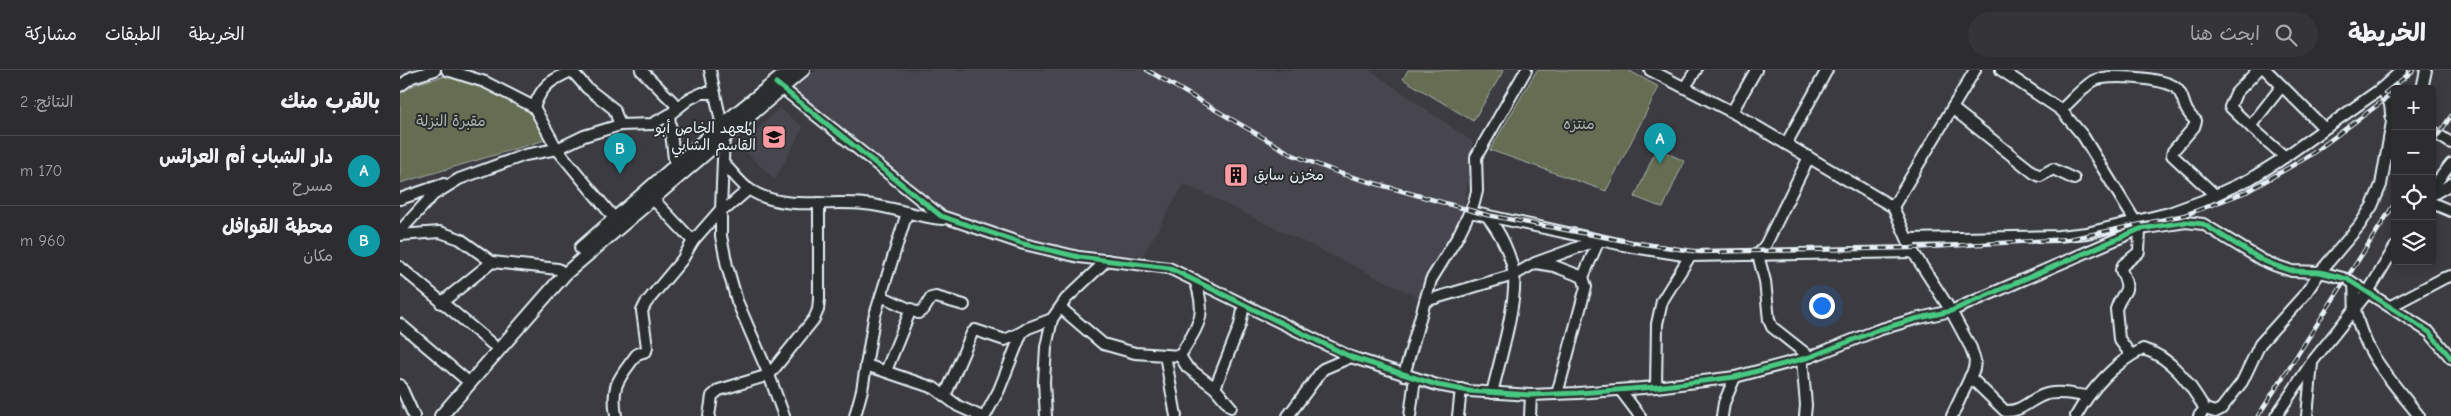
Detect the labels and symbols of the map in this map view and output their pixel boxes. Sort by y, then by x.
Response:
park label: مقبرة النزلة [416,112,486,130]
park label: منتزه [1563,115,1595,133]
place label: المعهد الخاص أبو القاسم الشابي [654,119,756,158]
pin: A [1644,123,1676,164]
school or university icon: المعهد الخاص أبو القاسم الشابي [761,124,787,150]
pin: B [604,133,636,174]
building icon: مخزن سابق [1223,162,1249,188]
place label: مخزن سابق [1254,166,1324,184]
your location [1809,293,1835,319]

